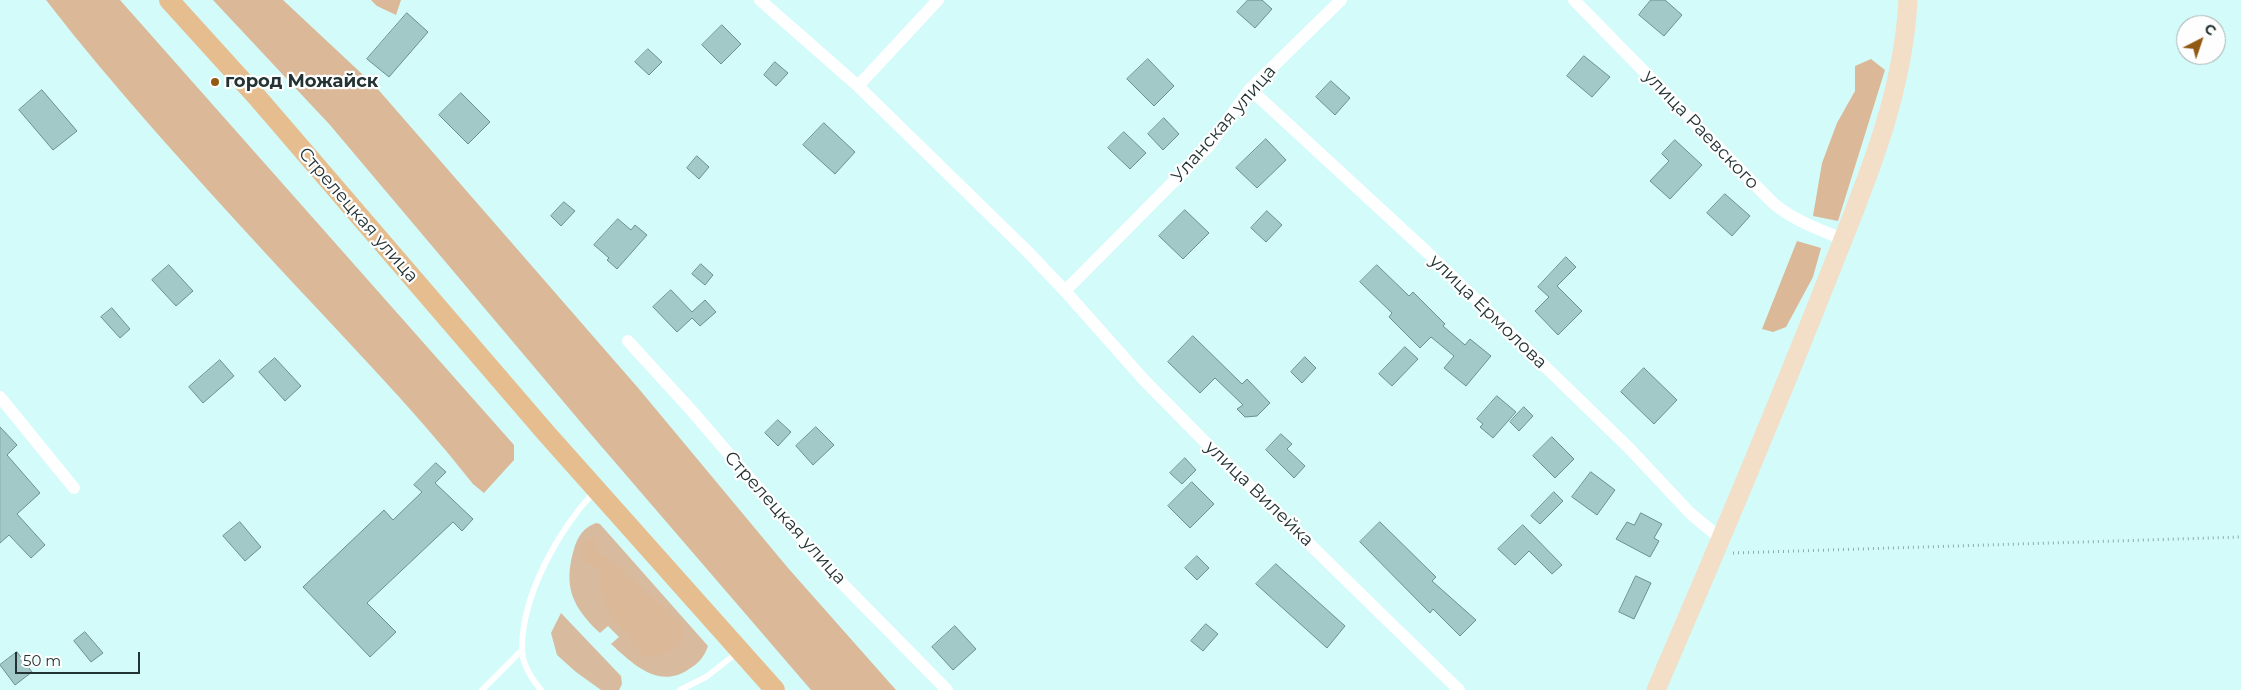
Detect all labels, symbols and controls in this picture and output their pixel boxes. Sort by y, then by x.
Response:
north arrow [2176,15,2226,65]
text: С [2200,19,2220,40]
street label: Уланская улица [1167,61,1281,187]
street label: улица Раевского [1639,66,1763,194]
place label: город Можайск [225,71,378,93]
marker: город Можайск [209,76,221,88]
street label: Стрелецкая улица [293,143,423,287]
street label: улица Ермолова [1425,250,1551,374]
street label: улица Вилейка [1200,437,1318,551]
street label: Стрелецкая улица [719,447,851,589]
scale bar [18,642,142,674]
text: 50 m [23,651,61,670]

